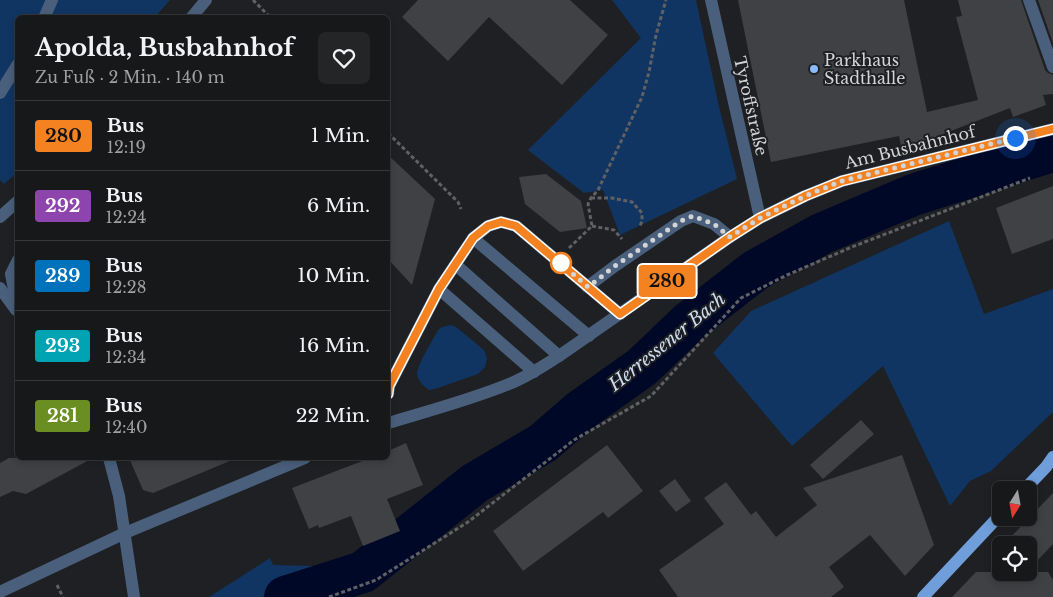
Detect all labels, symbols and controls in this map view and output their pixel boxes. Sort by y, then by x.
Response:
button: heart [318,32,370,84]
text: Apolda, Busbahnhof [35,33,294,62]
place label: Parkhaus Stadthalle [824,50,905,88]
street label: Tyroffstraße [730,54,772,158]
marker: Parkhaus Stadthalle [808,63,820,75]
text: Zu Fuß · 2 Min. · 140 m [35,67,225,87]
text: Bus [107,114,144,137]
street label: Am Busbahnhof [842,121,980,173]
text: 1 Min. [311,124,370,147]
text: 280 [45,125,82,147]
your location [1003,126,1028,151]
text: 12:19 [107,137,146,157]
text: Bus [106,184,143,207]
text: 6 Min. [307,194,370,217]
text: 292 [45,195,81,217]
text: 12:24 [106,207,146,227]
unlabelled marker [550,252,572,274]
text: Bus [105,254,143,277]
text: 10 Min. [297,264,370,287]
text: 289 [45,265,80,287]
line badge: 280 [638,265,696,297]
text: 280 [649,270,685,292]
text: 12:28 [105,277,146,297]
water label: Herressener Bach [603,288,730,397]
text: Bus [105,324,143,347]
text: 16 Min. [299,334,370,357]
text: 293 [45,335,80,357]
text: 12:34 [105,347,146,367]
text: Bus [105,394,142,417]
text: 22 Min. [296,404,370,427]
text: 281 [47,405,78,427]
text: 12:40 [105,417,147,437]
north arrow [992,481,1038,526]
map controls [992,481,1037,581]
button: locate [992,536,1037,581]

